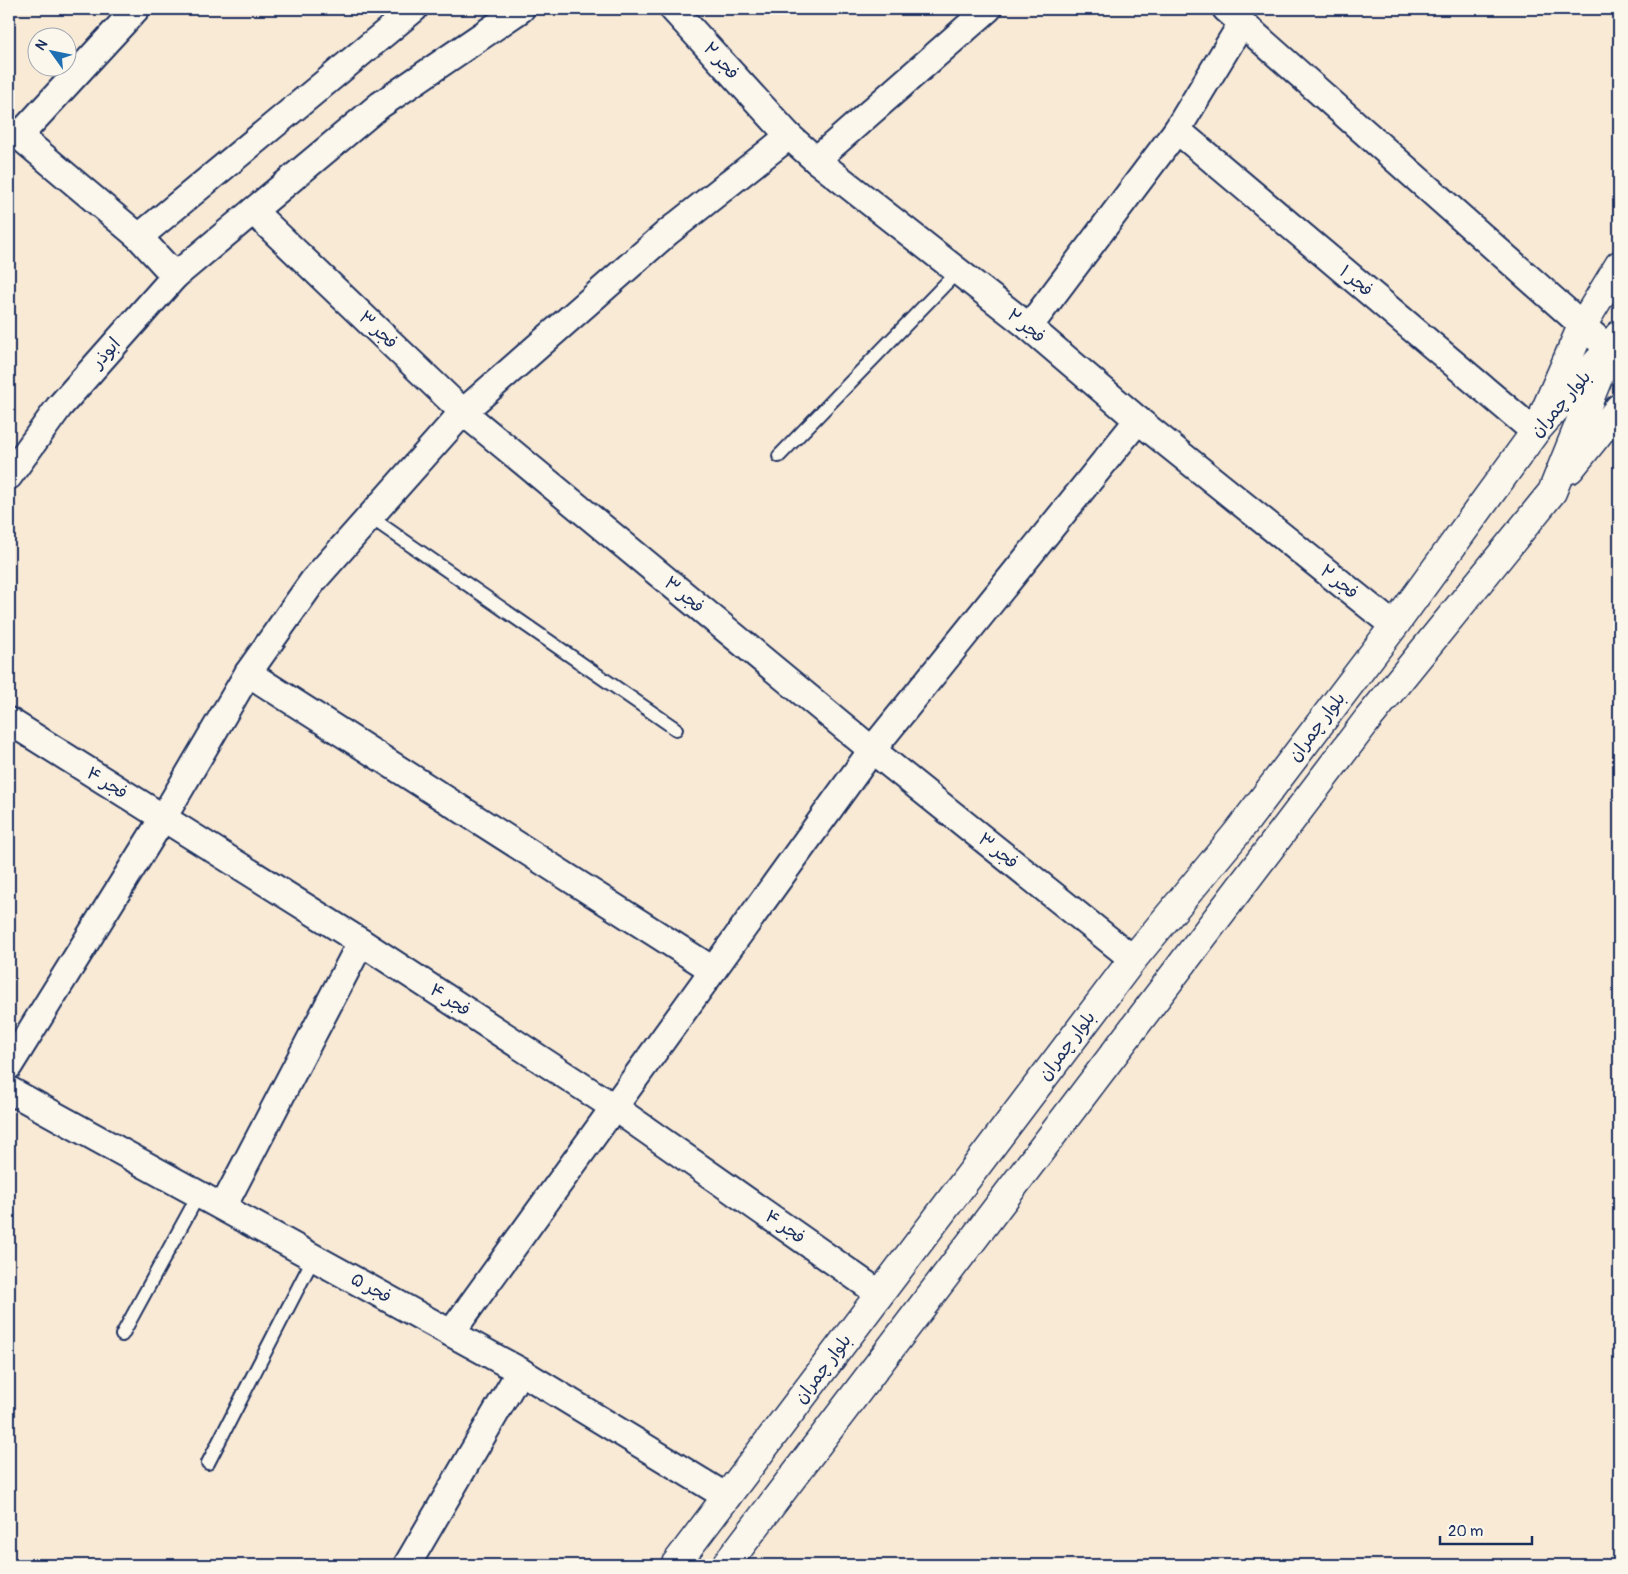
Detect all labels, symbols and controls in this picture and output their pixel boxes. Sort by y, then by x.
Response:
north arrow [28,28,78,78]
text: N [32,37,51,54]
street label: فجر ۲ [698,37,744,85]
street label: فجر ۱ [1334,260,1378,302]
street label: فجر ۲ [1002,304,1050,348]
street label: فجر ۳ [354,306,402,354]
street label: ابوذر [85,333,126,375]
street label: بلوار چمران [1526,366,1596,442]
street label: فجر ۲ [1315,560,1363,604]
street label: فجر ۳ [659,572,709,618]
street label: بلوار چمران [1283,688,1351,766]
street label: فجر ۴ [82,762,132,804]
street label: فجر ۳ [973,828,1023,874]
street label: فجر ۴ [425,978,475,1022]
street label: بلوار چمران [1033,1007,1101,1085]
street label: فجر ۴ [760,1205,810,1249]
street label: فجر ۵ [347,1267,395,1309]
street label: بلوار چمران [789,1330,857,1408]
scale bar [1440,1514,1533,1546]
text: 20 m [1448,1522,1483,1541]

